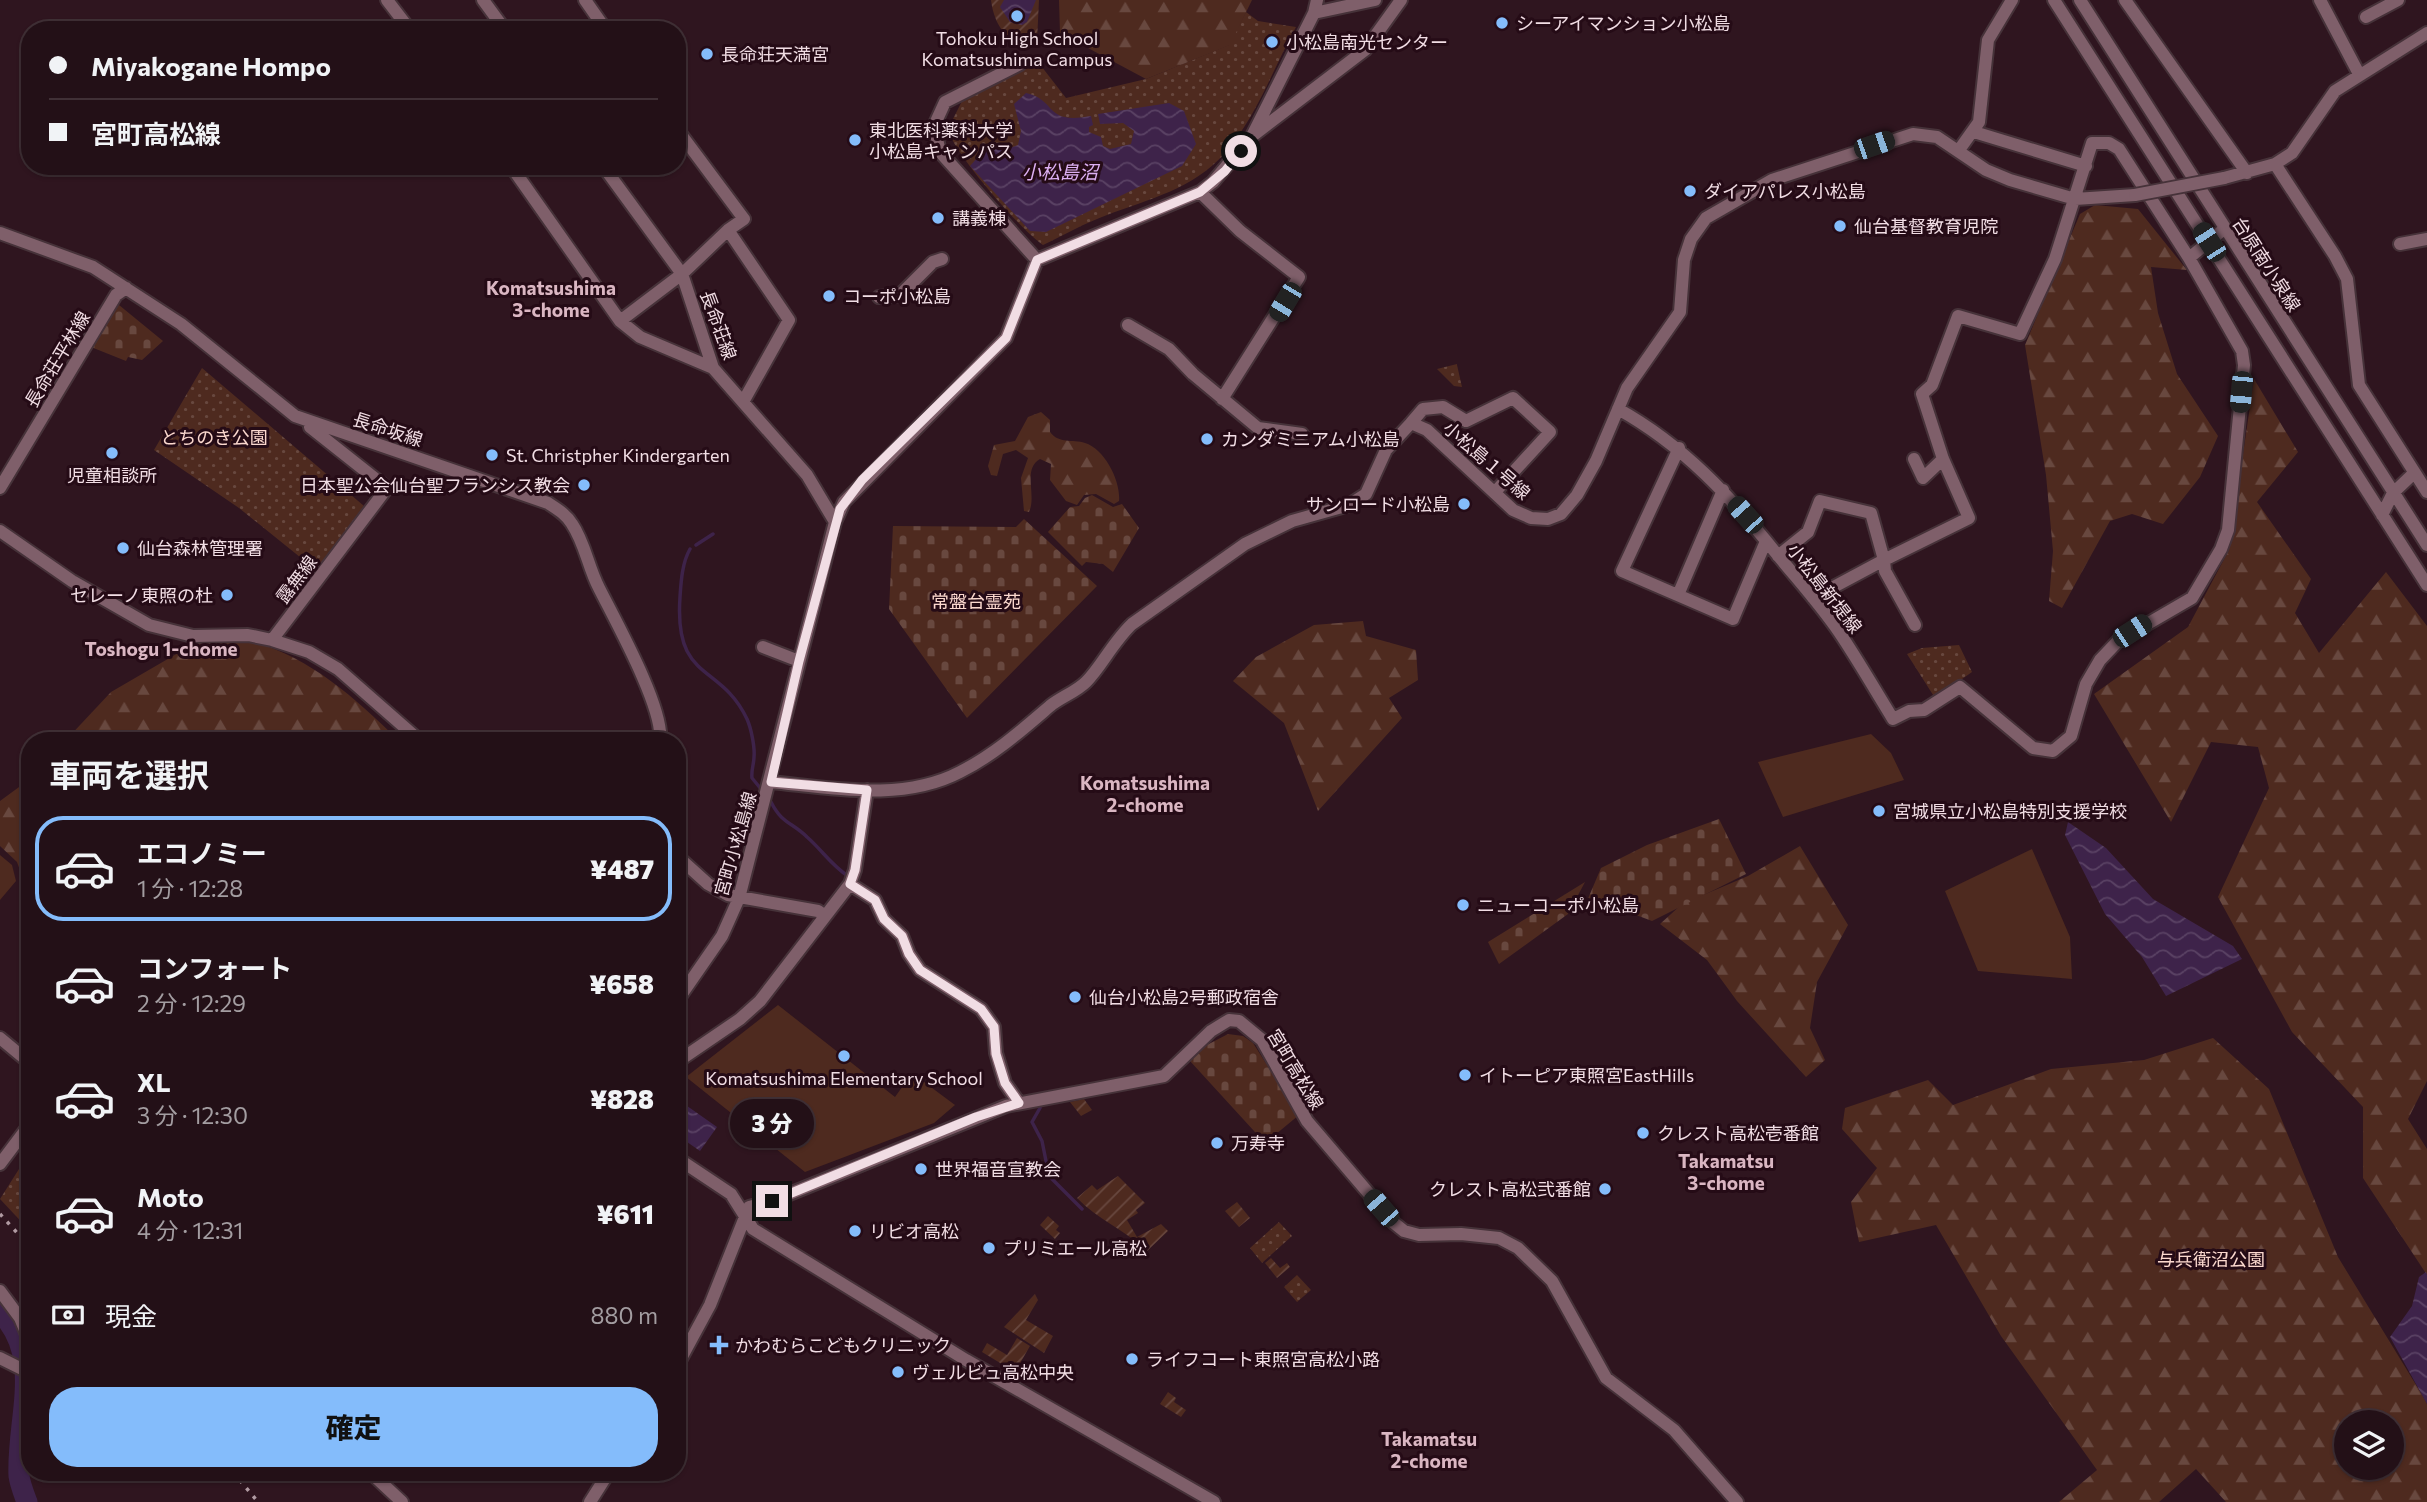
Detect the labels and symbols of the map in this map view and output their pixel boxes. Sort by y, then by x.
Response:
marker: Tohoku High School Komatsushima Campus [1009,8,1025,24]
place label: シーアイマンション小松島 [1516,12,1730,34]
marker: シーアイマンション小松島 [1494,15,1510,31]
place label: Tohoku High School Komatsushima Campus [922,27,1112,70]
place label: 小松島南光センター [1286,31,1448,53]
marker: 小松島南光センター [1264,34,1280,50]
place label: 長命荘天満宮 [721,43,829,65]
marker: 長命荘天満宮 [699,46,715,62]
place label: 東北医科薬科大学 小松島キャンパス [869,119,1013,162]
car [1851,128,1898,162]
marker: 東北医科薬科大学 小松島キャンパス [847,132,863,148]
route start [1225,135,1257,167]
water label: 小松島沼 [1022,160,1101,183]
place label: ダイアパレス小松島 [1704,180,1866,202]
marker: ダイアパレス小松島 [1682,183,1698,199]
place label: 講義棟 [952,207,1006,229]
marker: 講義棟 [930,210,946,226]
street label: 台原南小泉線 [2228,213,2306,315]
place label: 仙台基督教育児院 [1854,215,1998,237]
marker: 仙台基督教育児院 [1832,218,1848,234]
car [2189,219,2230,265]
district label: Komatsushima 3-chome [486,276,616,321]
car [1266,279,1305,325]
place label: コーポ小松島 [843,285,951,307]
street label: 長命荘線 [696,287,742,363]
marker: コーポ小松島 [821,288,837,304]
street label: 長命荘平林線 [20,307,94,411]
car [2229,370,2254,414]
street label: 長命坂線 [350,407,426,451]
street label: 小松島１号線 [1439,416,1535,504]
park label: とちのき公園 [160,426,268,448]
place label: カンダミニアム小松島 [1221,428,1400,450]
marker: カンダミニアム小松島 [1199,431,1215,447]
place label: St. Christpher Kindergarten [506,444,730,466]
marker: 児童相談所 [104,445,120,461]
marker: St. Christpher Kindergarten [484,447,500,463]
place label: 児童相談所 [67,464,157,486]
place label: 日本聖公会仙台聖フランシス教会 [300,474,570,496]
marker: 日本聖公会仙台聖フランシス教会 [576,477,592,493]
car [1724,492,1767,538]
place label: サンロード小松島 [1306,493,1450,515]
marker: サンロード小松島 [1456,496,1472,512]
place label: 仙台森林管理署 [137,537,263,559]
street label: 小松島新堤線 [1783,539,1867,637]
marker: 仙台森林管理署 [115,540,131,556]
street label: 露無線 [271,551,321,607]
place label: セレーノ東照の杜 [70,584,213,606]
marker: セレーノ東照の杜 [219,587,235,603]
park label: 常盤台霊苑 [931,590,1021,612]
car [2109,611,2156,651]
district label: Toshogu 1-chome [85,637,237,660]
district label: Komatsushima 2-chome [1080,771,1210,816]
street label: 宮町小松島線 [710,789,760,899]
place label: 宮城県立小松島特別支援学校 [1893,800,2127,822]
marker: 宮城県立小松島特別支援学校 [1871,803,1887,819]
place label: ニューコーポ小松島 [1477,894,1639,916]
marker: ニューコーポ小松島 [1455,897,1471,913]
place label: 仙台小松島2号郵政宿舎 [1089,986,1279,1008]
marker: 仙台小松島2号郵政宿舎 [1067,989,1083,1005]
street label: 宮町高松線 [1263,1025,1329,1113]
marker: Komatsushima Elementary School [836,1048,852,1064]
place label: イトーピア東照宮EastHills [1479,1064,1694,1086]
place label: Komatsushima Elementary School [705,1067,983,1089]
marker: イトーピア東照宮EastHills [1457,1067,1473,1083]
callout: 3 分 [730,1100,814,1148]
place label: クレスト高松壱番館 [1657,1122,1819,1144]
marker: クレスト高松壱番館 [1635,1125,1651,1141]
place label: 万寿寺 [1231,1132,1285,1154]
marker: 万寿寺 [1209,1135,1225,1151]
district label: Takamatsu 3-chome [1678,1149,1774,1194]
place label: 世界福音宣教会 [935,1158,1061,1180]
marker: 世界福音宣教会 [913,1161,929,1177]
place label: クレスト高松弐番館 [1429,1178,1591,1200]
marker: クレスト高松弐番館 [1597,1181,1613,1197]
route end [756,1185,788,1217]
car [1360,1185,1403,1231]
place label: リビオ高松 [869,1220,959,1242]
marker: リビオ高松 [847,1223,863,1239]
place label: プリミエール高松 [1003,1237,1147,1259]
marker: プリミエール高松 [981,1240,997,1256]
park label: 与兵衛沼公園 [2157,1248,2265,1270]
place label: かわむらこどもクリニック [735,1334,951,1356]
marker: かわむらこどもクリニック [709,1335,729,1355]
place label: ライフコート東照宮高松小路 [1146,1348,1380,1370]
marker: ライフコート東照宮高松小路 [1124,1351,1140,1367]
place label: ヴェルビュ高松中央 [912,1361,1074,1383]
marker: ヴェルビュ高松中央 [890,1364,906,1380]
district label: Takamatsu 2-chome [1381,1427,1477,1472]

